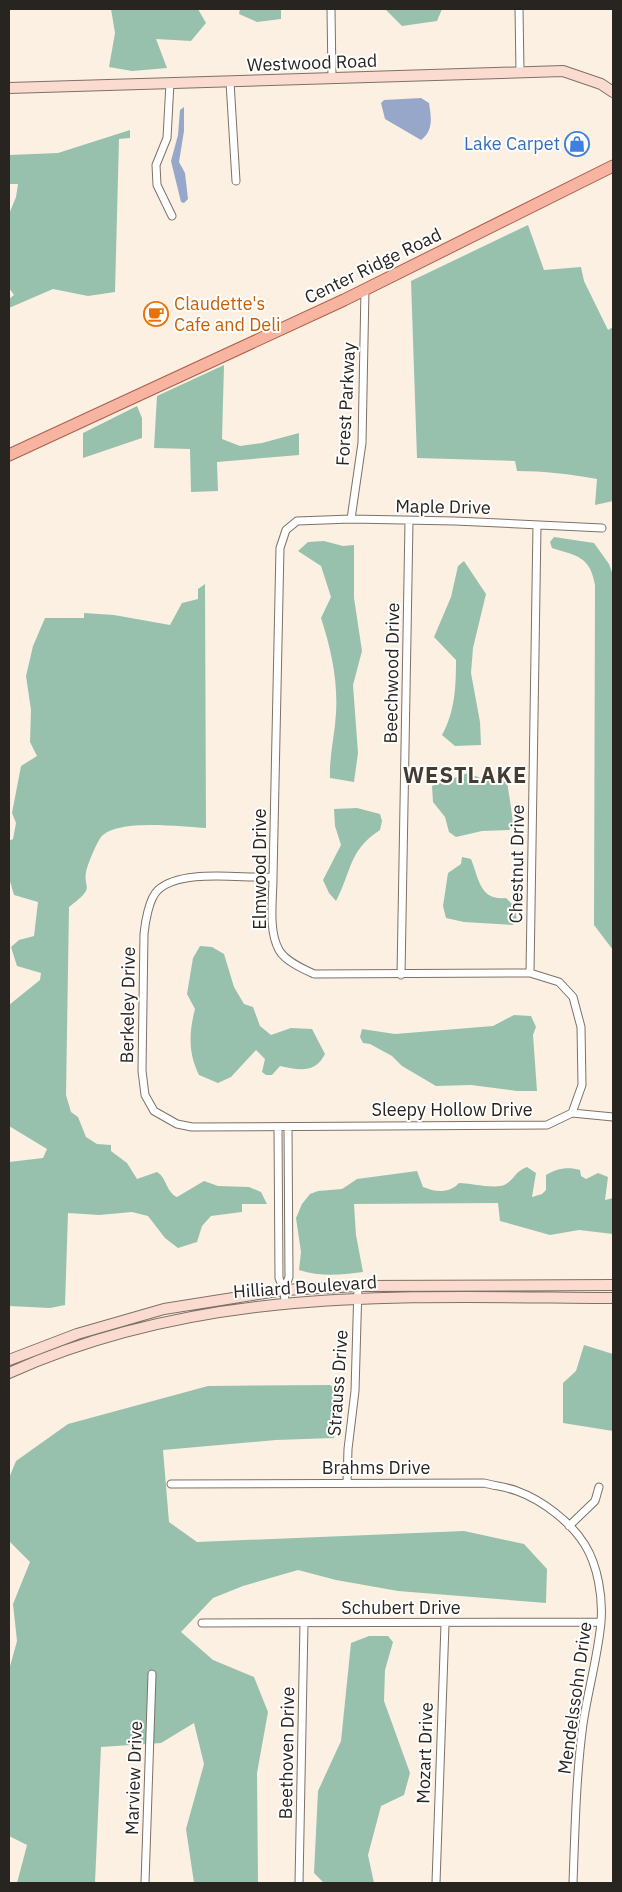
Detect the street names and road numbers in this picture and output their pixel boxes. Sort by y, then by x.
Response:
street label: Westwood Road [246,49,378,76]
street label: Center Ridge Road [300,222,445,309]
street label: Forest Parkway [331,341,360,466]
street label: Maple Drive [395,494,491,519]
street label: Beechwood Drive [379,602,404,744]
street label: Chestnut Drive [504,804,529,924]
street label: Elmwood Drive [248,808,271,930]
street label: Berkeley Drive [115,946,140,1064]
street label: Sleepy Hollow Drive [371,1098,533,1121]
street label: Hilliard Boulevard [232,1270,378,1303]
street label: Strauss Drive [322,1329,353,1437]
street label: Brahms Drive [322,1456,430,1479]
street label: Schubert Drive [341,1596,461,1619]
street label: Mendelssohn Drive [552,1620,597,1776]
street label: Beethoven Drive [274,1686,299,1820]
street label: Mozart Drive [411,1702,438,1804]
street label: Marview Drive [120,1720,147,1835]

